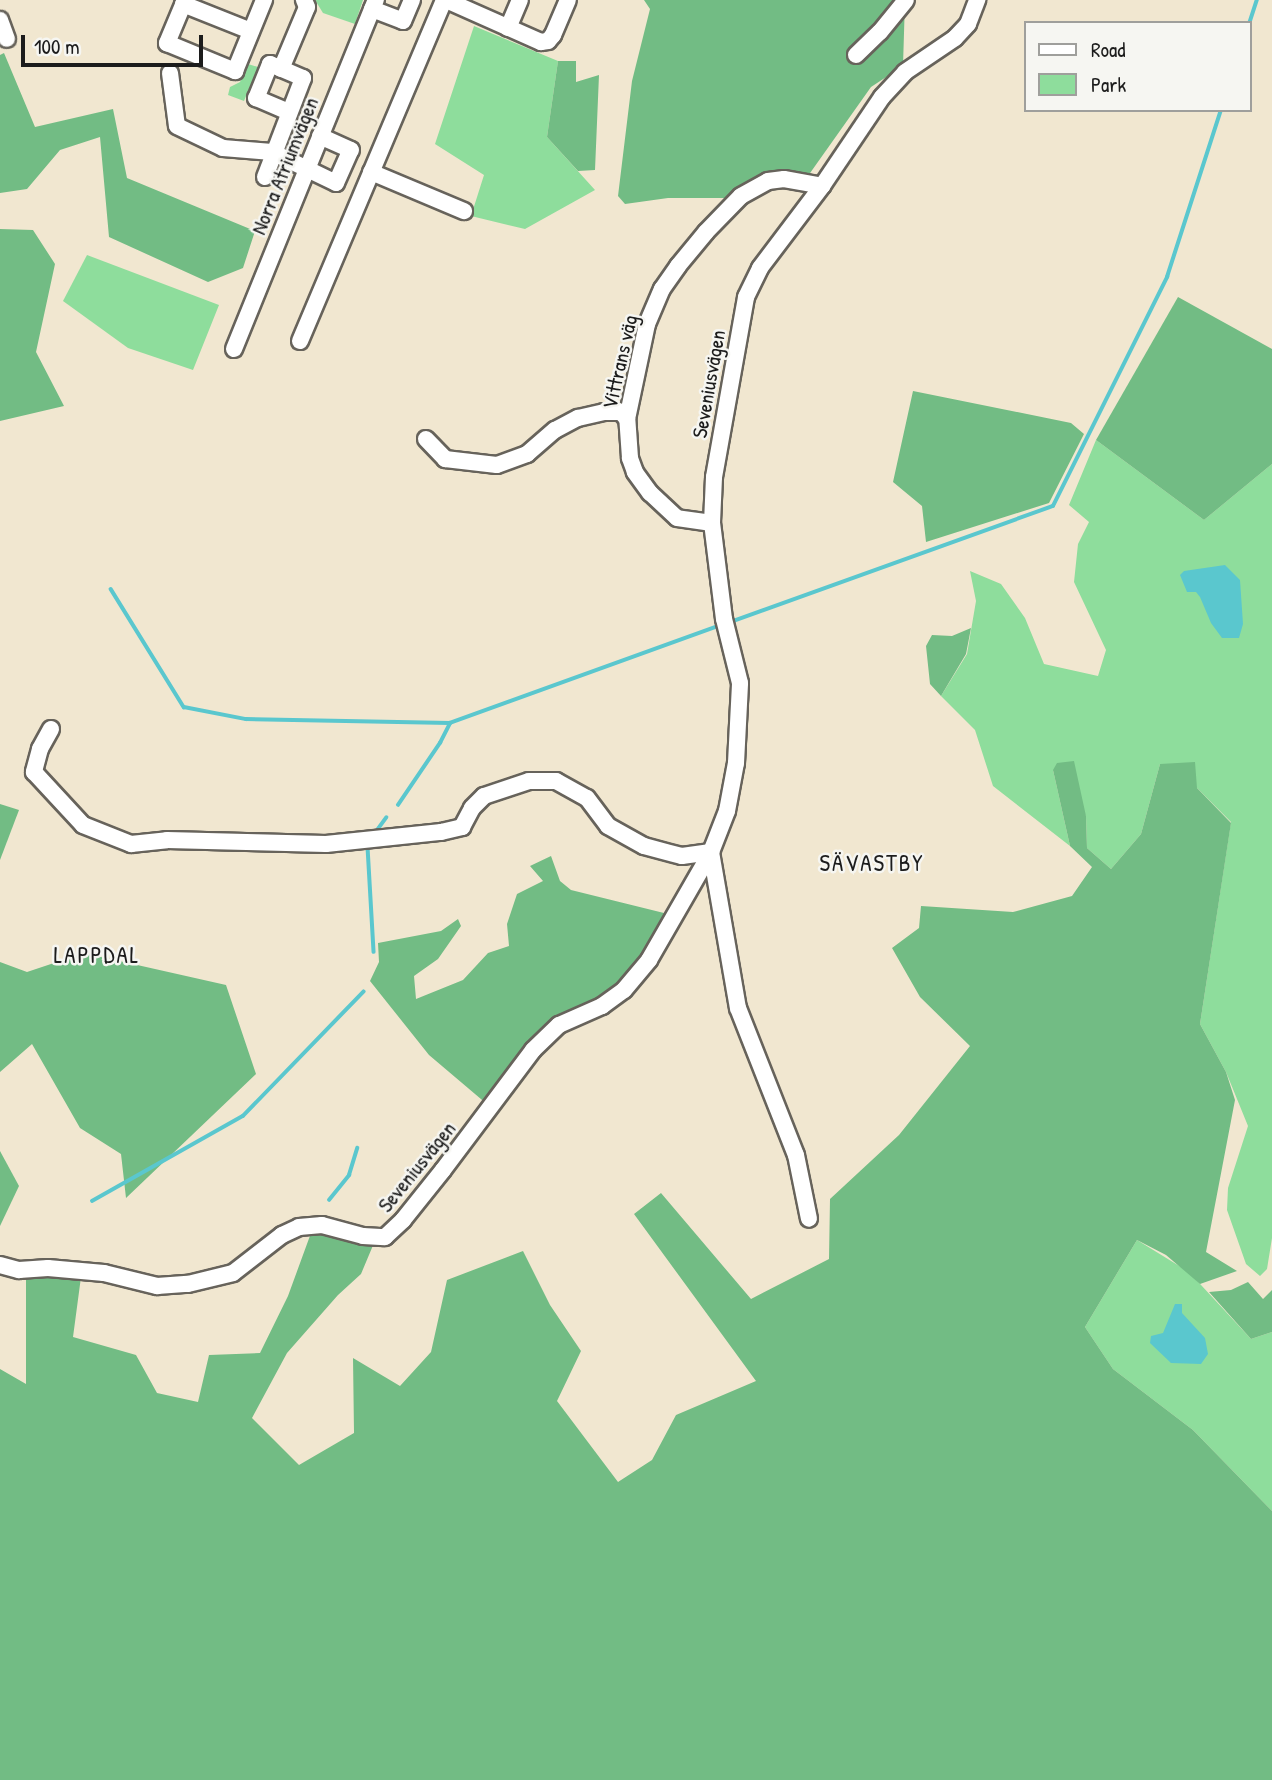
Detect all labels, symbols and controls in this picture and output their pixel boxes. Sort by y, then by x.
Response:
scale bar [24,21,206,65]
legend [1024,21,1251,112]
text: 100 m [34,32,80,61]
text: Road [1091,35,1125,64]
text: Park [1091,70,1126,99]
street label: Norra Atriumvägen [246,94,324,238]
street label: Vittrans väg [597,313,643,411]
street label: Seveniusvägen [687,328,731,440]
district label: SÄVASTBY [820,849,924,877]
district label: LAPPDAL [55,941,139,969]
street label: Seveniusvägen [373,1117,461,1217]

